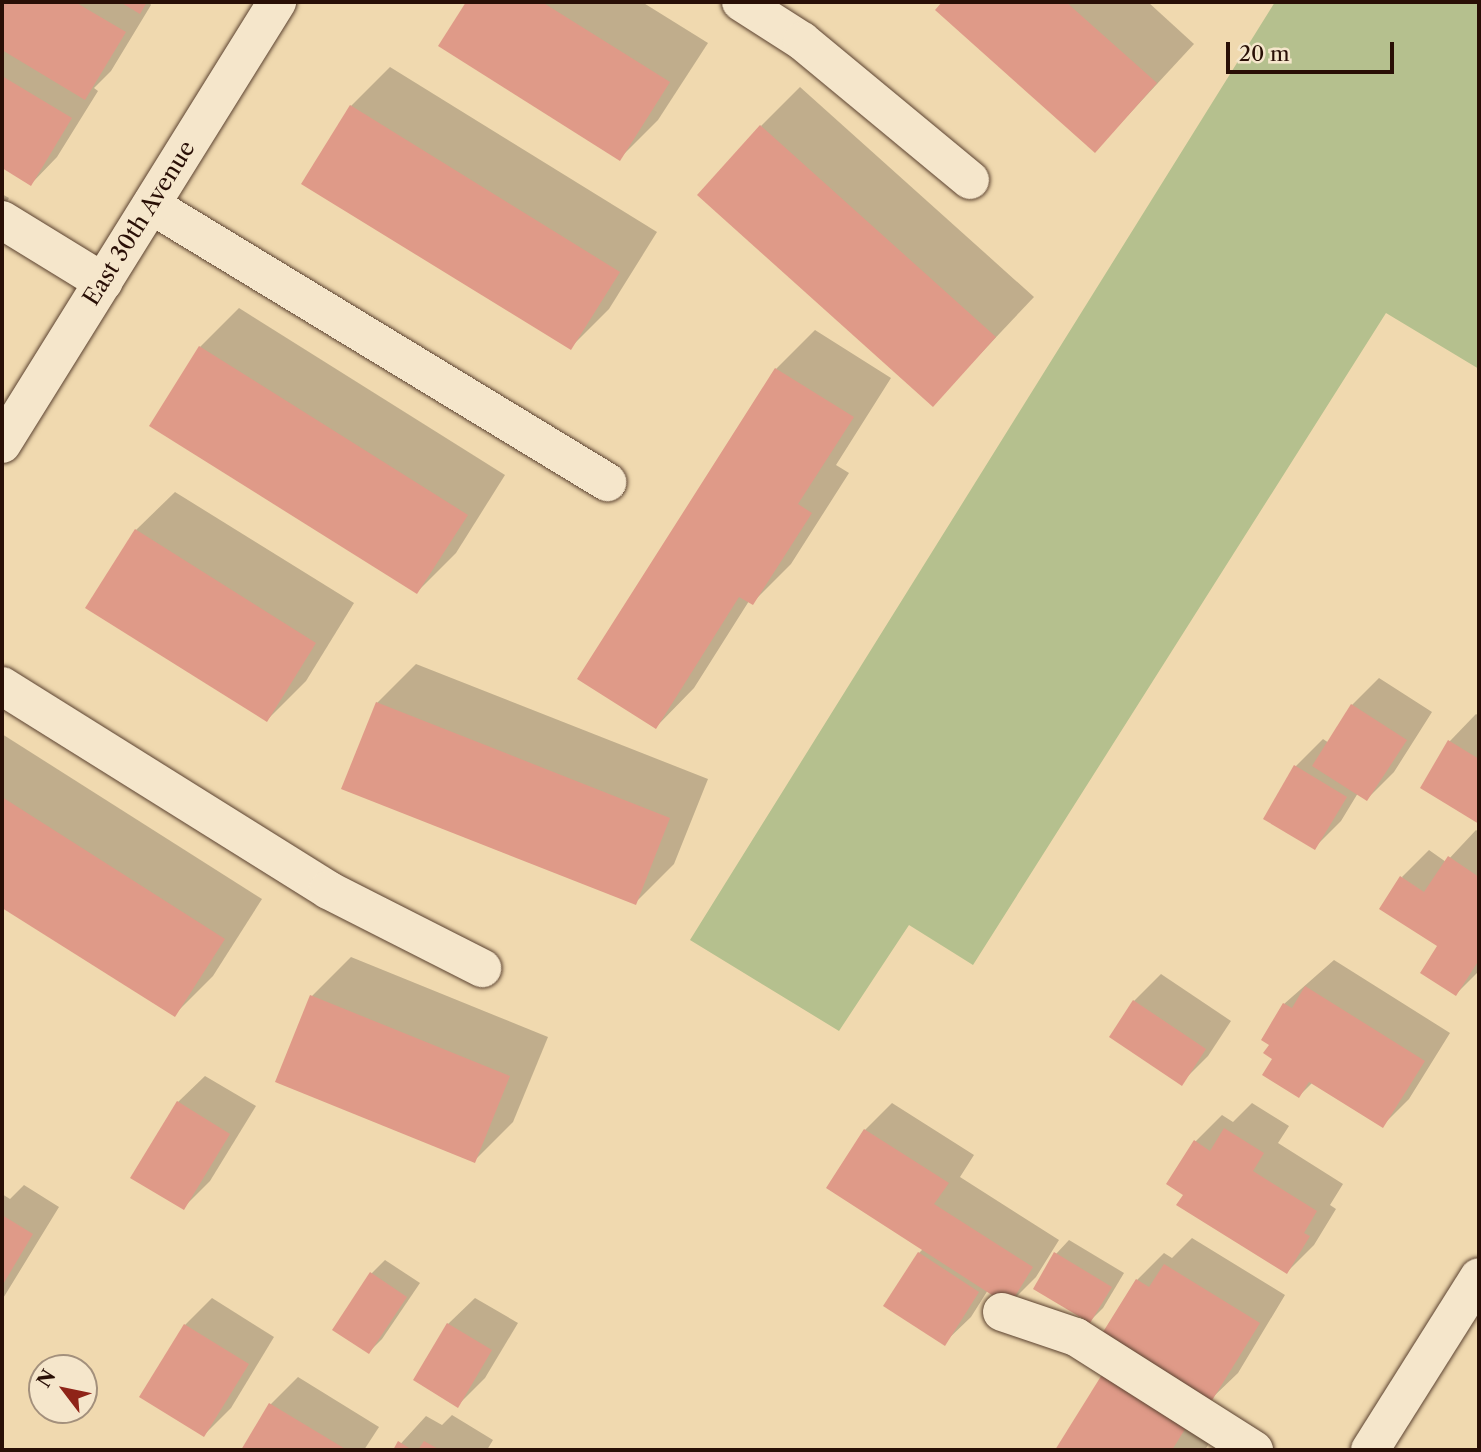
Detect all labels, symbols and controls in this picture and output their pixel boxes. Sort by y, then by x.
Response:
scale bar [1229,28,1397,72]
text: 20 m [1239,41,1290,66]
street label: East 30th Avenue [77,135,201,311]
north arrow [28,1354,98,1424]
text: N [32,1366,61,1392]

